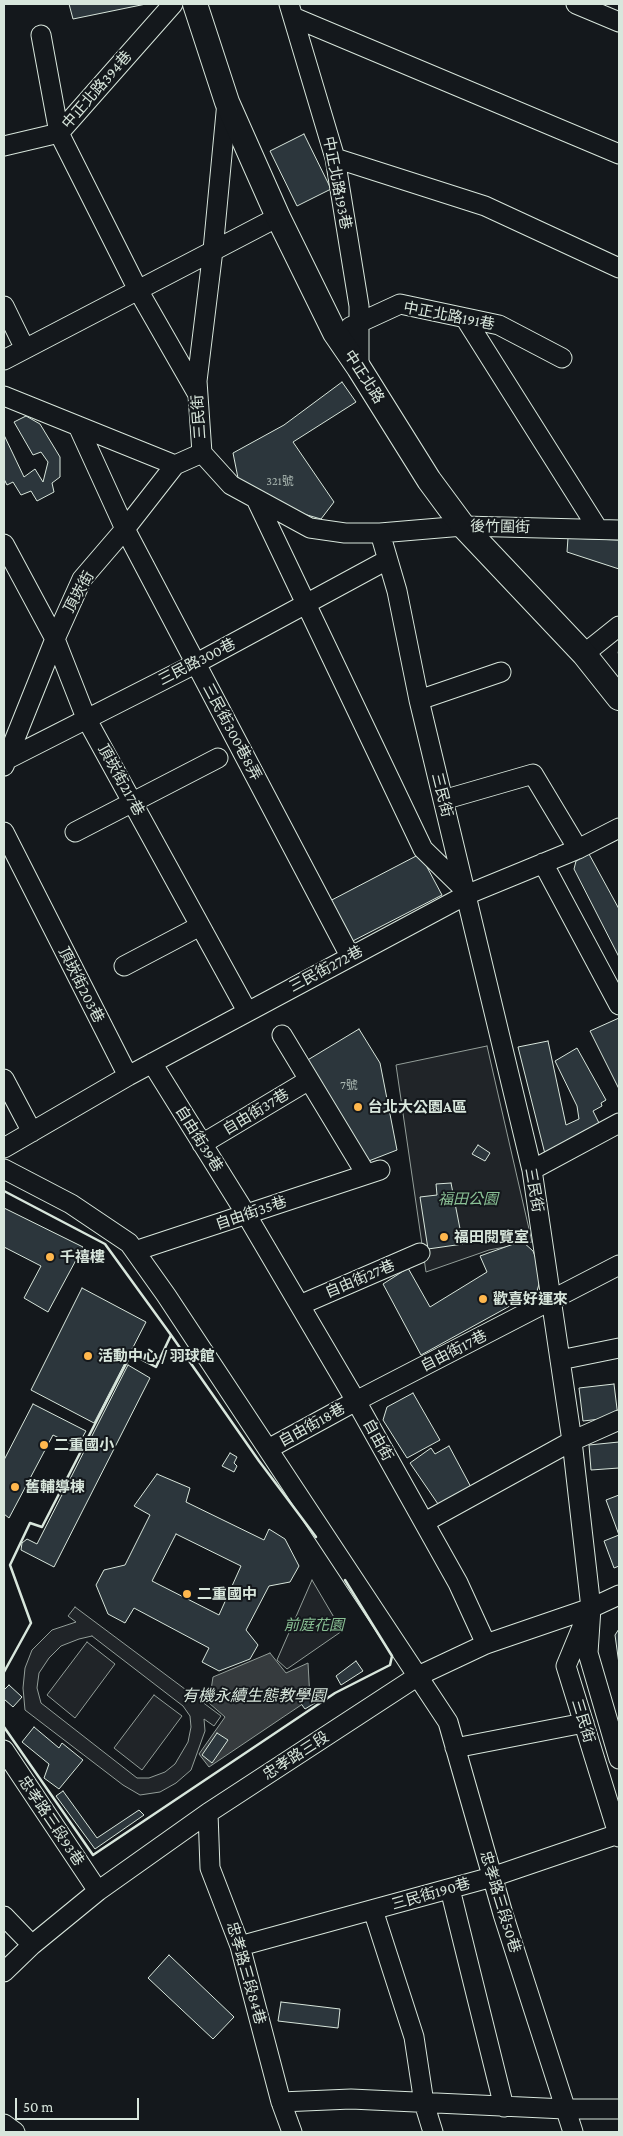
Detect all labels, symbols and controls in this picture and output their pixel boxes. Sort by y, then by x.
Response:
street label: 中正北路394巷 [58,47,136,133]
street label: 中正北路193巷 [319,135,355,231]
street label: 中正北路191巷 [402,298,496,334]
street label: 中正北路 [340,347,388,407]
street label: 三民街 [188,394,210,440]
house number: 321號 [266,474,294,488]
street label: 後竹圍街 [470,517,530,537]
street label: 頂崁街 [60,568,98,616]
street label: 三民路300巷 [155,635,239,689]
street label: 三民街300巷8弄 [199,680,265,784]
street label: 頂崁街217巷 [94,741,148,819]
street label: 三民街 [428,771,456,819]
street label: 三民街272巷 [286,942,366,996]
street label: 頂崁街203巷 [54,944,108,1026]
house number: 7號 [340,1078,358,1092]
street label: 自由街37巷 [220,1085,292,1139]
place label: 台北大公園A區 [368,1098,467,1116]
marker: 台北大公園A區 [352,1101,364,1113]
street label: 自由街39巷 [172,1103,226,1175]
street label: 三民街 [521,1166,547,1214]
park label: 福田公園 [438,1190,498,1208]
street label: 自由街35巷 [213,1192,289,1234]
place label: 福田閱覽室 [454,1228,529,1246]
marker: 福田閱覽室 [438,1231,450,1243]
place label: 千禧樓 [60,1248,105,1266]
marker: 千禧樓 [44,1251,56,1263]
street label: 自由街27巷 [322,1256,398,1302]
place label: 歡喜好運來 [493,1290,568,1308]
marker: 歡喜好運來 [477,1293,489,1305]
street label: 自由街17巷 [418,1327,490,1375]
place label: 活動中心 / 羽球館 [98,1347,215,1365]
marker: 活動中心 / 羽球館 [82,1350,94,1362]
street label: 自由街18巷 [276,1399,348,1451]
street label: 自由街 [359,1416,397,1464]
place label: 二重國小 [54,1436,114,1454]
marker: 二重國小 [38,1439,50,1451]
place label: 舊輔導棟 [25,1478,85,1496]
marker: 舊輔導棟 [9,1481,21,1493]
place label: 二重國中 [197,1585,257,1603]
marker: 二重國中 [181,1588,193,1600]
park label: 前庭花園 [284,1616,344,1634]
water label: 有機永續生態教學園 [182,1686,326,1706]
street label: 三民街 [568,1697,598,1745]
street label: 忠孝路三段 [260,1728,332,1784]
street label: 忠孝路三段93巷 [14,1773,88,1869]
street label: 忠孝路三段50巷 [476,1849,524,1955]
street label: 三民街190巷 [390,1874,472,1914]
street label: 忠孝路三段84巷 [223,1920,269,2026]
scale bar [18,2088,141,2120]
text: 50 m [23,2099,53,2115]

